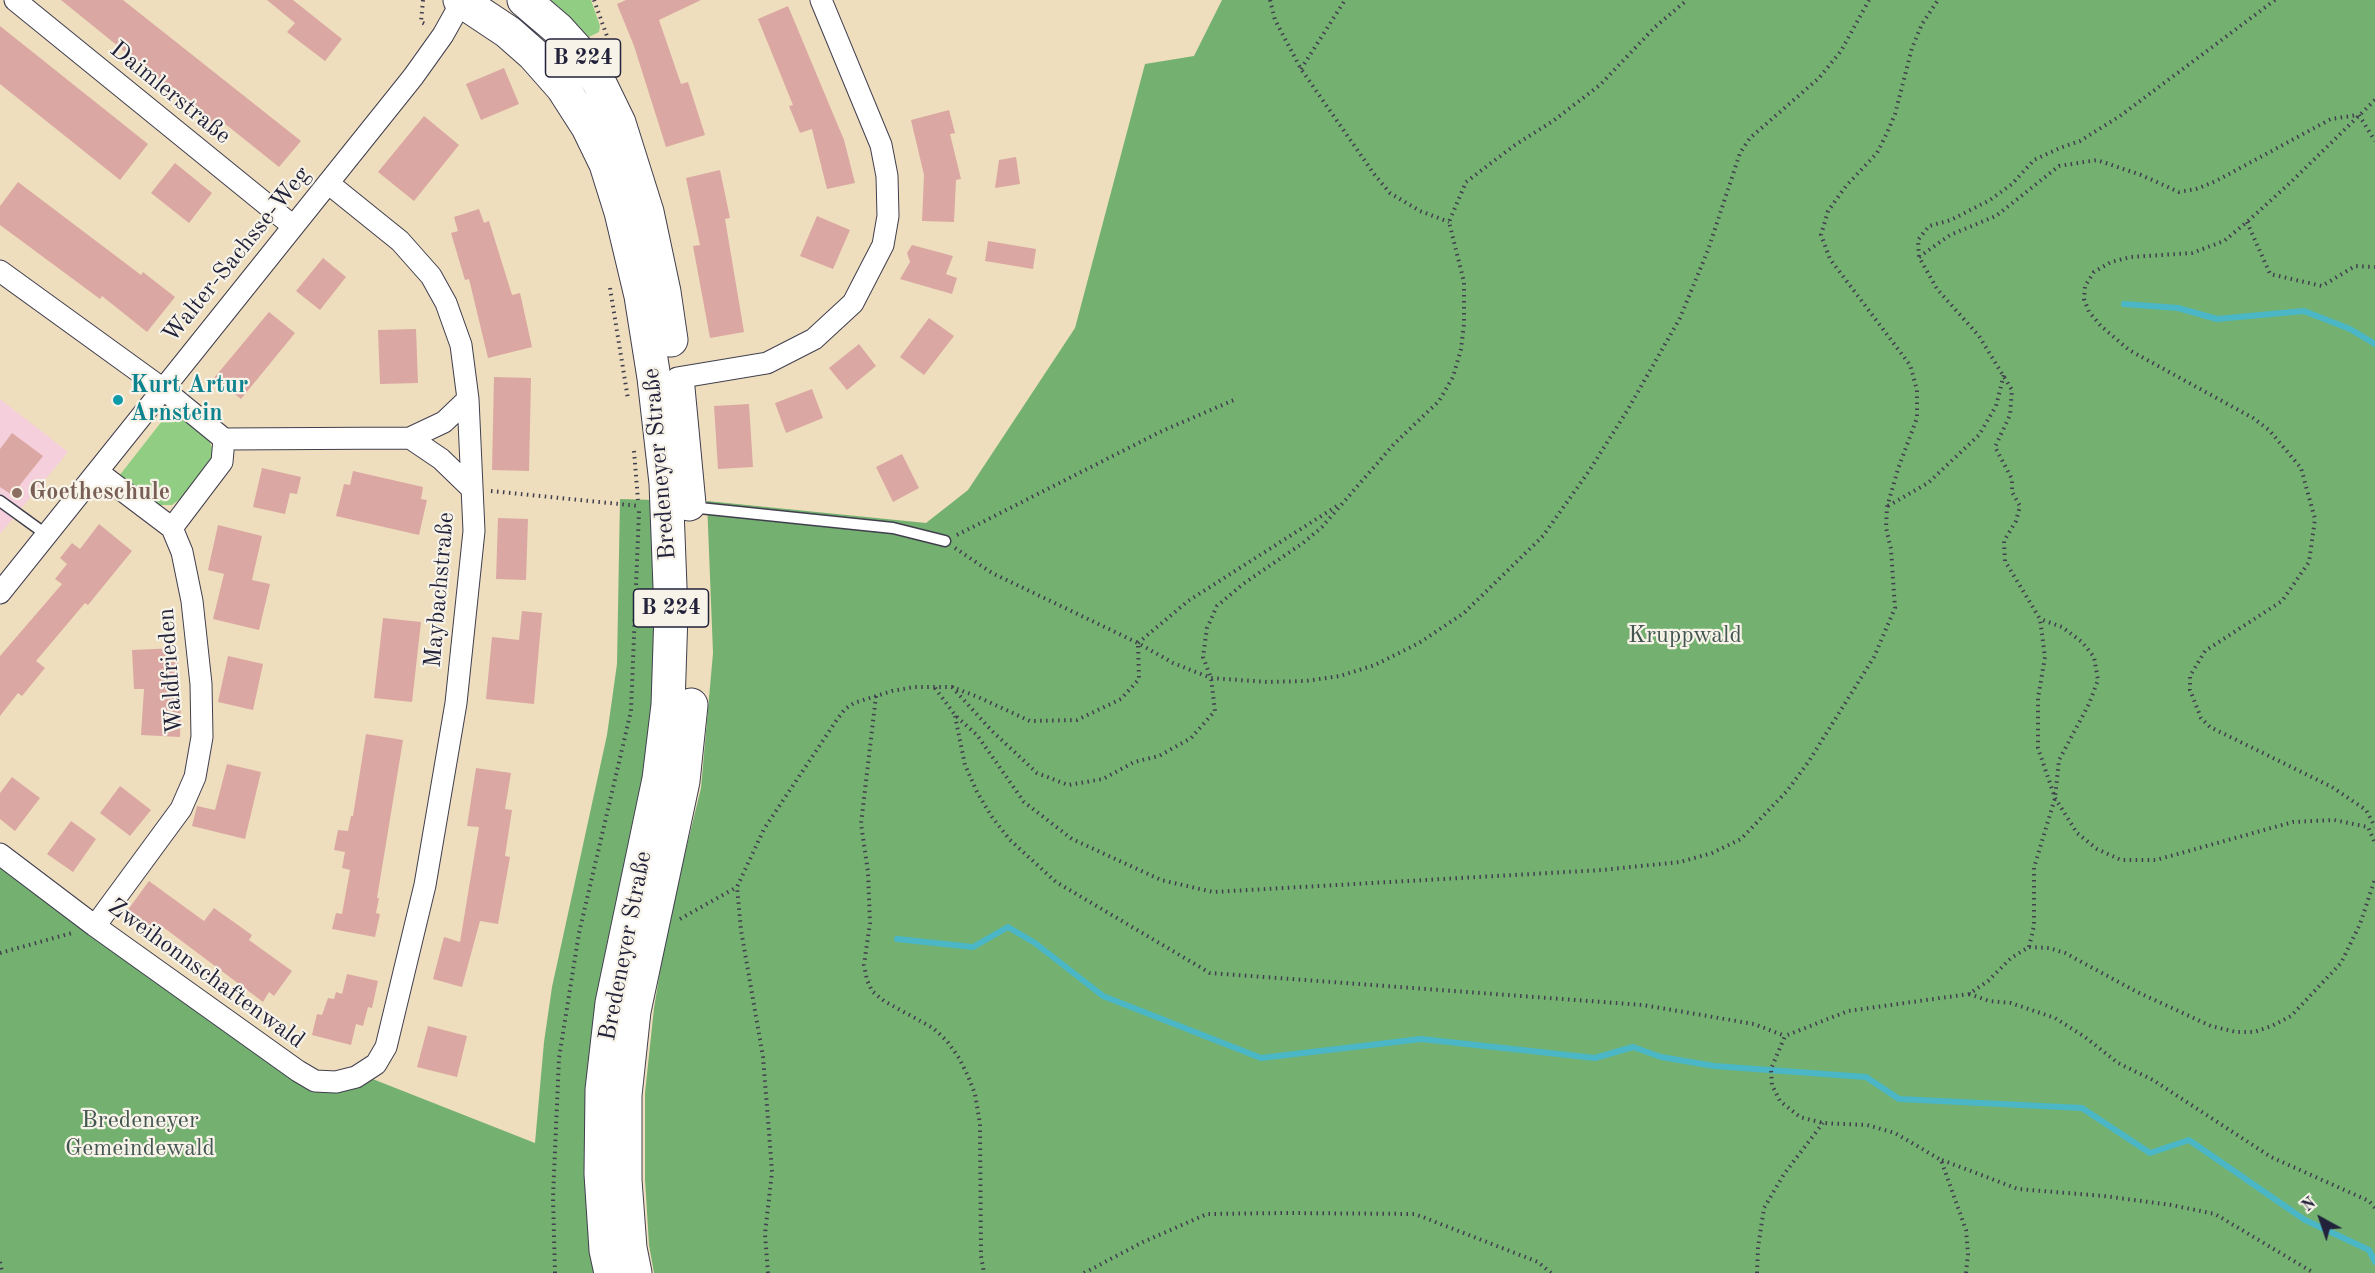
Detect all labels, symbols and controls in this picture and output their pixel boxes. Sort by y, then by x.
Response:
street label: Daimlerstraße [104,35,236,151]
road number: B 224 [546,39,620,77]
street label: Walter-Sachsse-Weg [157,161,317,349]
street label: Bredeneyer Straße [637,367,683,561]
place label: Kurt Artur Arnstein [130,372,248,428]
marker: Kurt Artur Arnstein [111,393,125,407]
place label: Goetheschule [29,479,170,507]
marker: Goetheschule [10,486,24,500]
street label: Maybachstraße [419,511,461,669]
road number: B 224 [634,589,708,627]
street label: Waldfrieden [152,607,190,735]
park label: Kruppwald [1628,622,1742,650]
street label: Bredeneyer Straße [593,849,659,1043]
street label: Zweihonnschaftenwald [102,893,310,1055]
park label: Bredeneyer Gemeindewald [65,1107,215,1163]
north arrow [2291,1189,2351,1249]
text: N [2300,1195,2319,1215]

